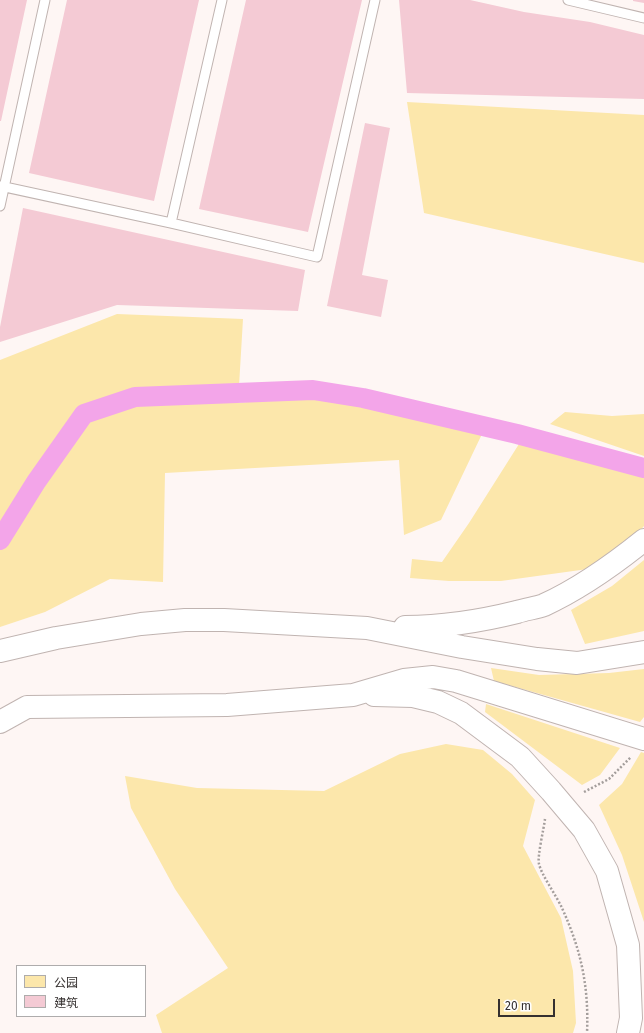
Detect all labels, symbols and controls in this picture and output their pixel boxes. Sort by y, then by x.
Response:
legend [16,965,146,1017]
text: 公园 [54,976,78,990]
scale bar [500,991,557,1017]
text: 建筑 [54,996,78,1010]
text: 20 m [505,999,531,1013]

